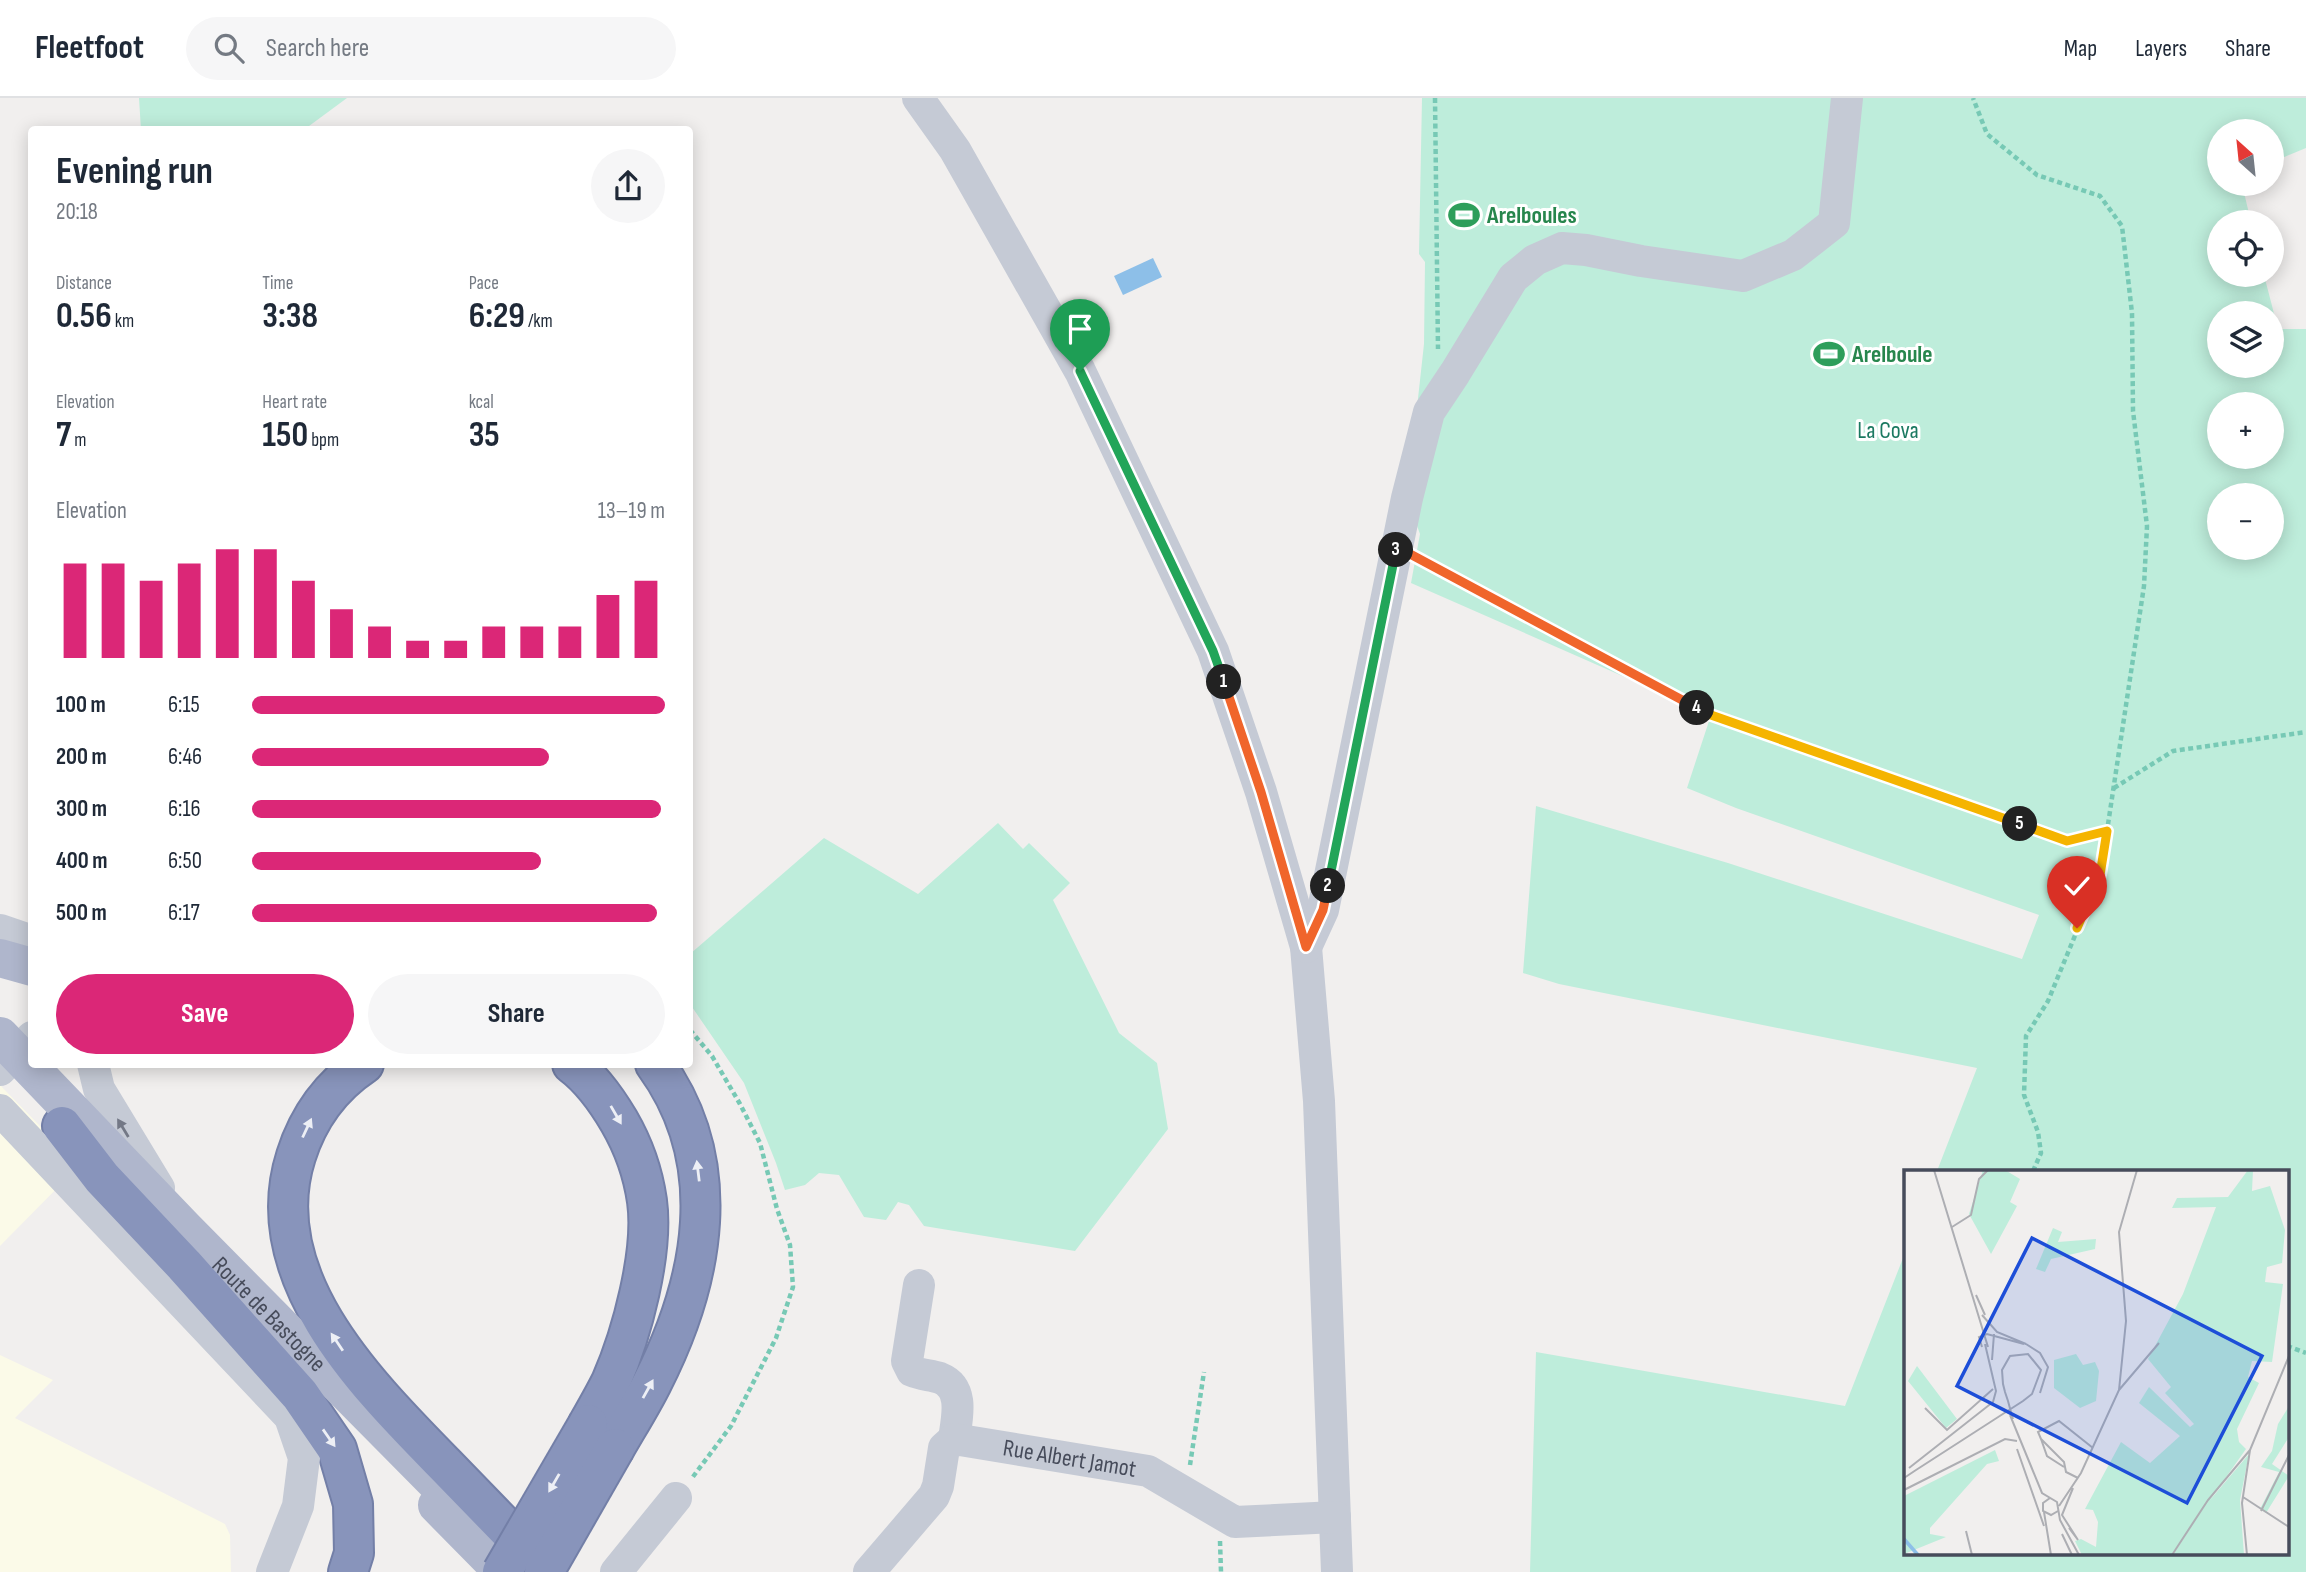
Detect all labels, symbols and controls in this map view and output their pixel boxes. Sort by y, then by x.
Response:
search box [186,17,676,80]
text: Fleetfoot [35,28,144,68]
icon: search [210,29,248,67]
text: Search here [266,33,369,64]
text: Map [2064,34,2097,63]
text: Layers [2135,34,2187,63]
text: Share [2225,34,2271,63]
north arrow [2207,119,2284,196]
map controls [2207,119,2284,560]
text: Evening run [56,149,213,194]
button: share [591,149,665,223]
text: 20:18 [56,198,98,226]
sports icon: Arelboules [1447,198,1481,232]
place label: Arelboules [1486,201,1577,230]
button: locate [2207,210,2284,287]
text: Distance [56,272,112,295]
text: Time [262,272,293,295]
text: Pace [469,272,499,295]
text: 0.56 [56,295,112,338]
text: 3:38 [262,295,318,338]
text: 6:29 [469,295,525,338]
pin [1050,299,1110,371]
button: layers [2207,301,2284,378]
text: km [112,310,134,333]
text: /km [525,310,553,333]
icon: arrive [1061,310,1099,348]
sports icon: Arelboule [1812,337,1846,371]
place label: Arelboule [1851,340,1933,369]
text: Elevation [56,391,115,414]
text: Heart rate [262,391,327,414]
text: kcal [469,391,494,414]
button: + [2207,392,2284,469]
text: 7 [56,414,71,457]
text: 150 [262,414,308,457]
text: 35 [469,414,500,457]
park label: La Cova [1857,416,1919,445]
text: m [71,429,87,452]
text: bpm [308,429,339,452]
button: − [2207,483,2284,560]
text: Elevation [56,497,127,525]
text: 13–19 m [598,497,665,525]
pin: 3 [1378,532,1414,568]
text: 3 [1391,538,1400,561]
pin: 1 [1206,664,1242,700]
text: 1 [1220,670,1227,693]
pin: 4 [1680,690,1714,726]
text: 100 m [56,691,106,719]
text: 6:15 [168,691,200,719]
text: 4 [1692,696,1701,719]
text: 200 m [56,743,107,771]
text: 6:46 [168,743,202,771]
text: 300 m [56,795,107,823]
text: 6:16 [168,795,201,823]
pin: 5 [2002,806,2038,842]
text: 5 [2015,812,2024,835]
text: 400 m [56,847,107,875]
text: 6:50 [168,847,202,875]
pin [2047,856,2107,928]
icon: check [2058,867,2096,905]
pin: 2 [1310,868,1346,904]
text: 2 [1323,874,1332,897]
text: 500 m [56,899,107,927]
text: 6:17 [168,899,200,927]
button: Save [56,974,354,1054]
button: Share [368,974,665,1054]
one-way arrow [610,1106,622,1125]
one-way arrow [116,1118,129,1137]
one-way arrow [301,1118,313,1138]
one-way arrow [692,1160,703,1182]
inset map [1904,1170,2288,1554]
street label: Route de Bastogne [206,1251,332,1378]
one-way arrow [331,1332,344,1351]
one-way arrow [643,1379,654,1399]
one-way arrow [322,1429,336,1447]
street label: Rue Albert Jamot [1001,1433,1138,1484]
one-way arrow [548,1473,560,1492]

